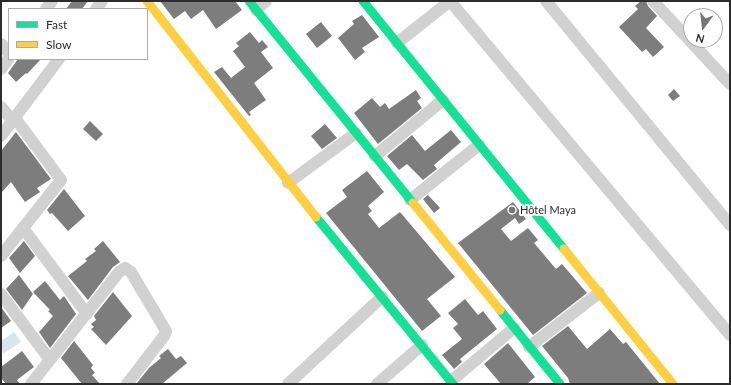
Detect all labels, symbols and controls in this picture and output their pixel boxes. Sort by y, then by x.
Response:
legend [8,8,148,60]
north arrow [683,8,723,48]
text: Fast [46,17,67,32]
text: N [694,32,706,46]
text: Slow [46,37,71,52]
place label: Hôtel Maya [520,203,576,217]
marker: Hôtel Maya [507,205,517,215]

